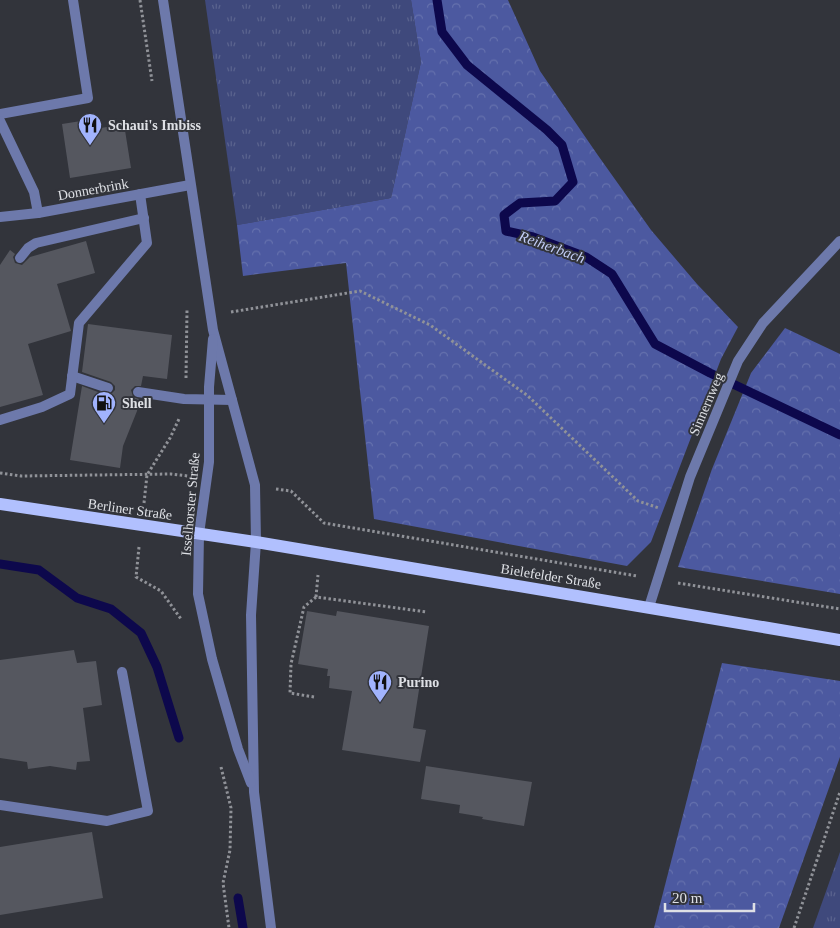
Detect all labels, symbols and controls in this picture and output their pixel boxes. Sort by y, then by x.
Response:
restaurant icon: Schaui's Imbiss [77,112,103,146]
place label: Schaui's Imbiss [108,118,202,133]
street label: Donnerbrink [57,176,130,203]
water label: Reiherbach [516,227,587,266]
street label: Sinnernweg [686,370,726,438]
fuel station icon: Shell [91,390,117,424]
place label: Shell [122,396,152,411]
street label: Isselhorster Straße [179,452,202,556]
street label: Berliner Straße [87,496,173,523]
street label: Bielefelder Straße [500,561,602,592]
restaurant icon: Purino [367,669,393,703]
place label: Purino [398,675,439,690]
scale bar [665,880,754,912]
text: 20 m [672,890,703,906]

